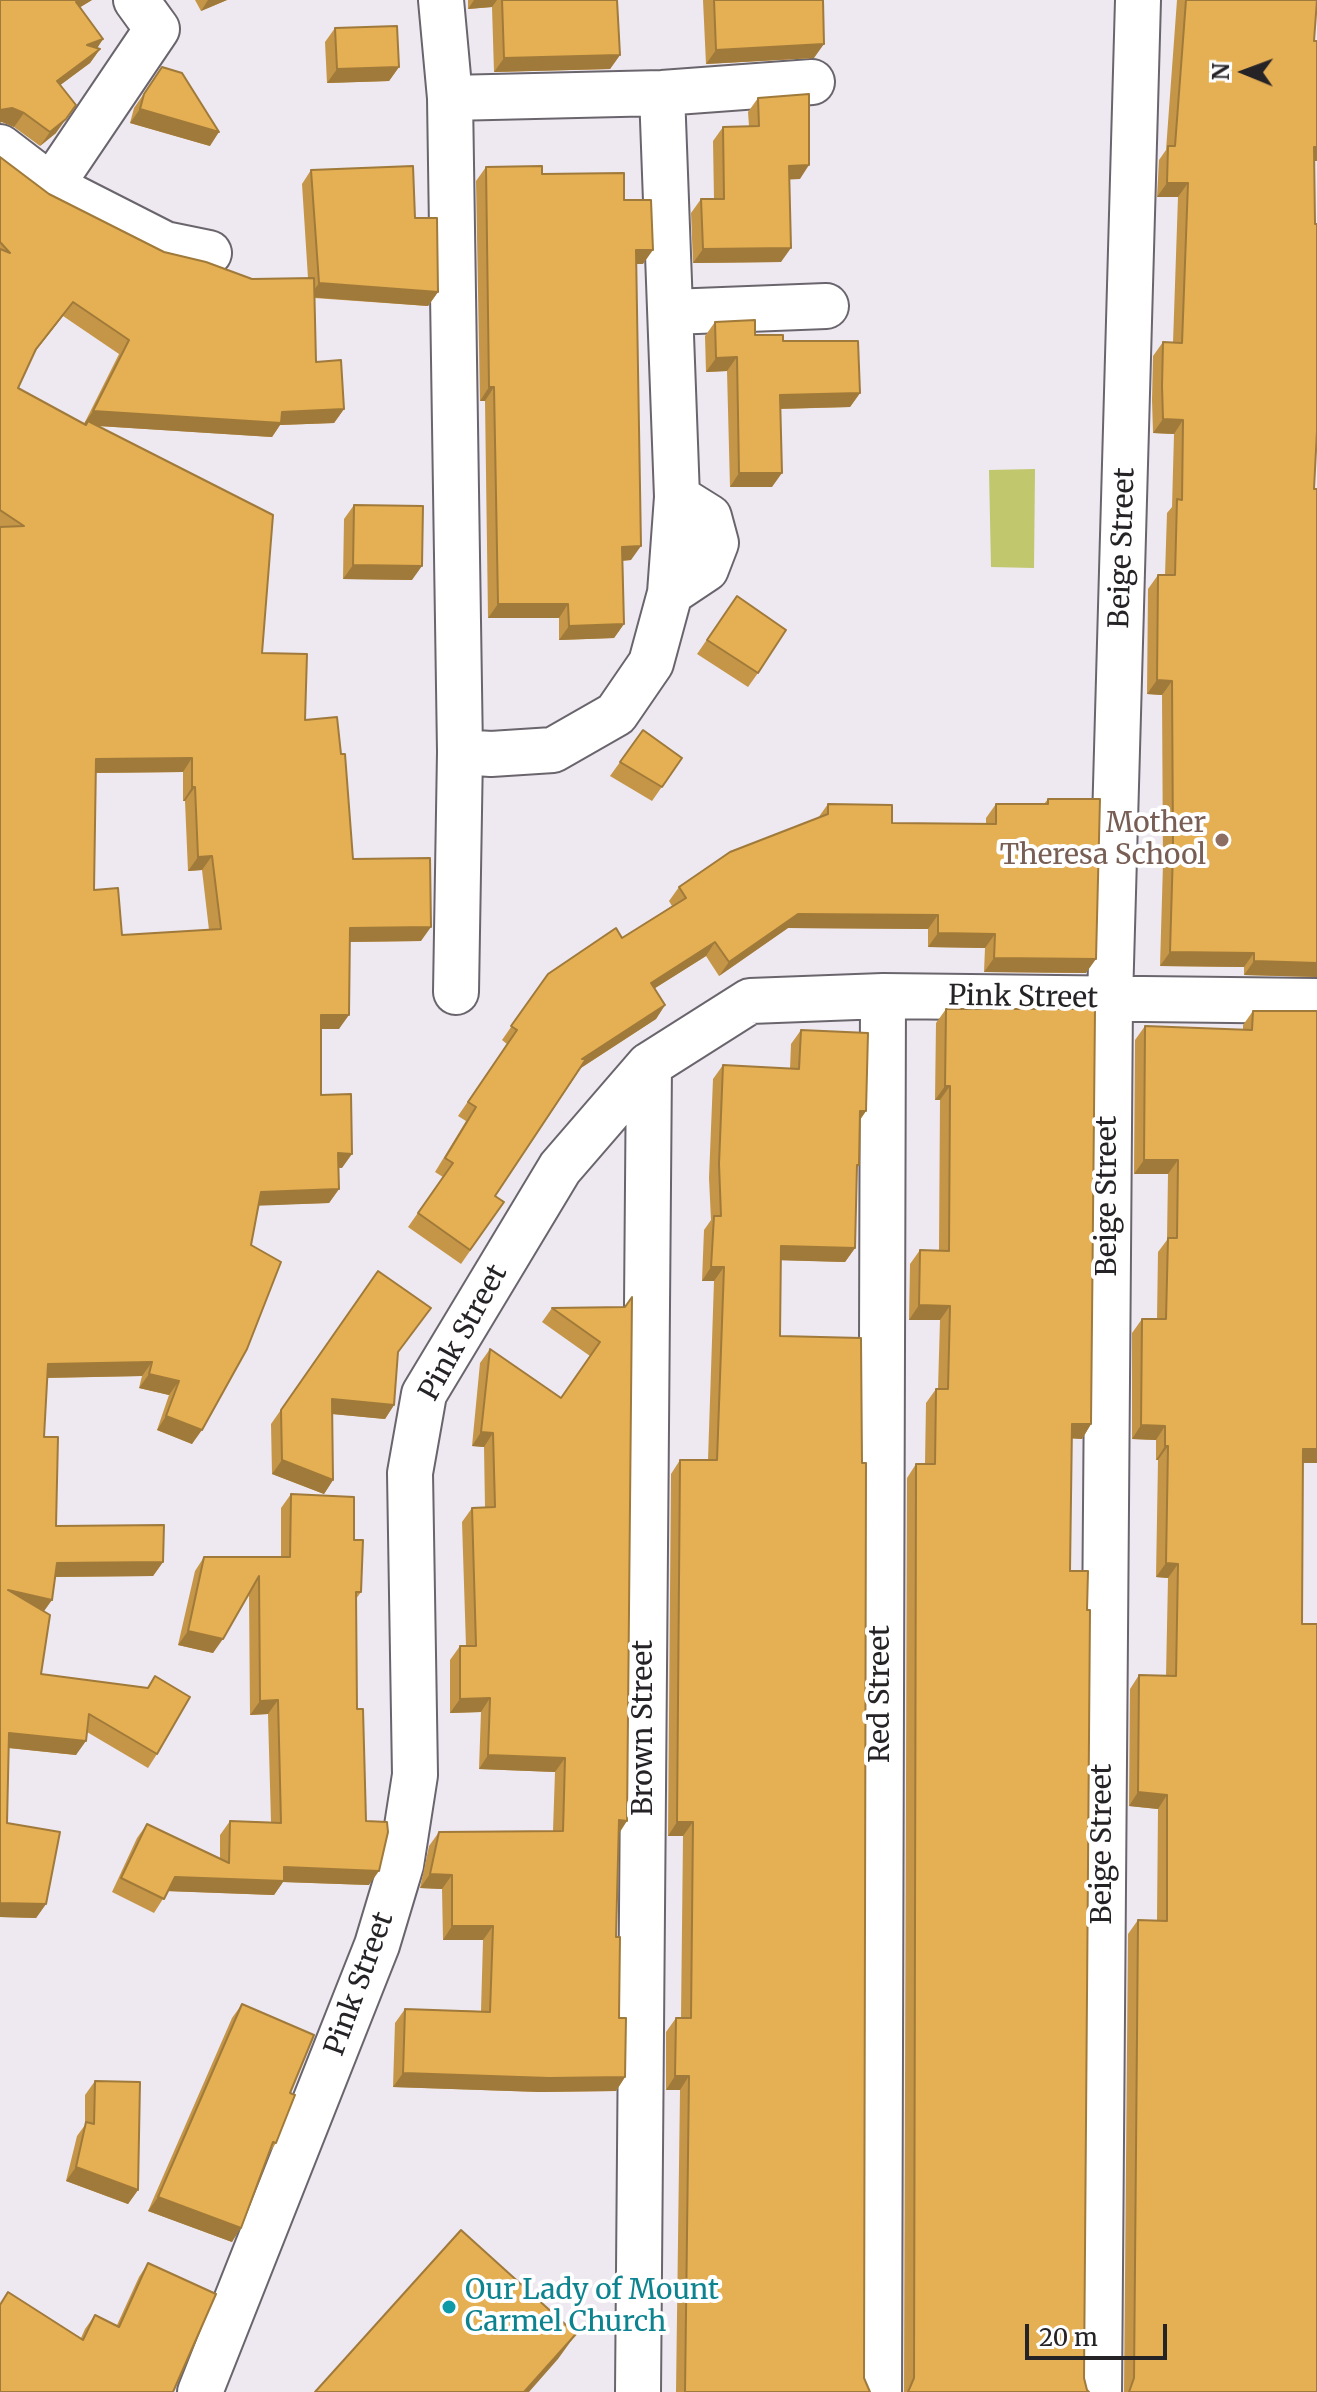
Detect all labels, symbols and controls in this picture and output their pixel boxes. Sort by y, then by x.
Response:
north arrow [1205,32,1285,112]
text: N [1207,63,1235,81]
street label: Beige Street [1103,467,1143,629]
place label: Mother Theresa School [1000,807,1206,873]
marker: Mother Theresa School [1213,831,1231,849]
street label: Pink Street [948,980,1098,1016]
street label: Beige Street [1091,1116,1125,1276]
street label: Pink Street [413,1259,515,1407]
street label: Red Street [864,1625,898,1763]
street label: Brown Street [627,1640,661,1816]
street label: Beige Street [1086,1764,1120,1924]
street label: Pink Street [319,1908,401,2060]
place label: Our Lady of Mount Carmel Church [465,2274,719,2340]
marker: Our Lady of Mount Carmel Church [440,2298,458,2316]
scale bar [1029,2308,1171,2358]
text: 20 m [1039,2322,1098,2353]

